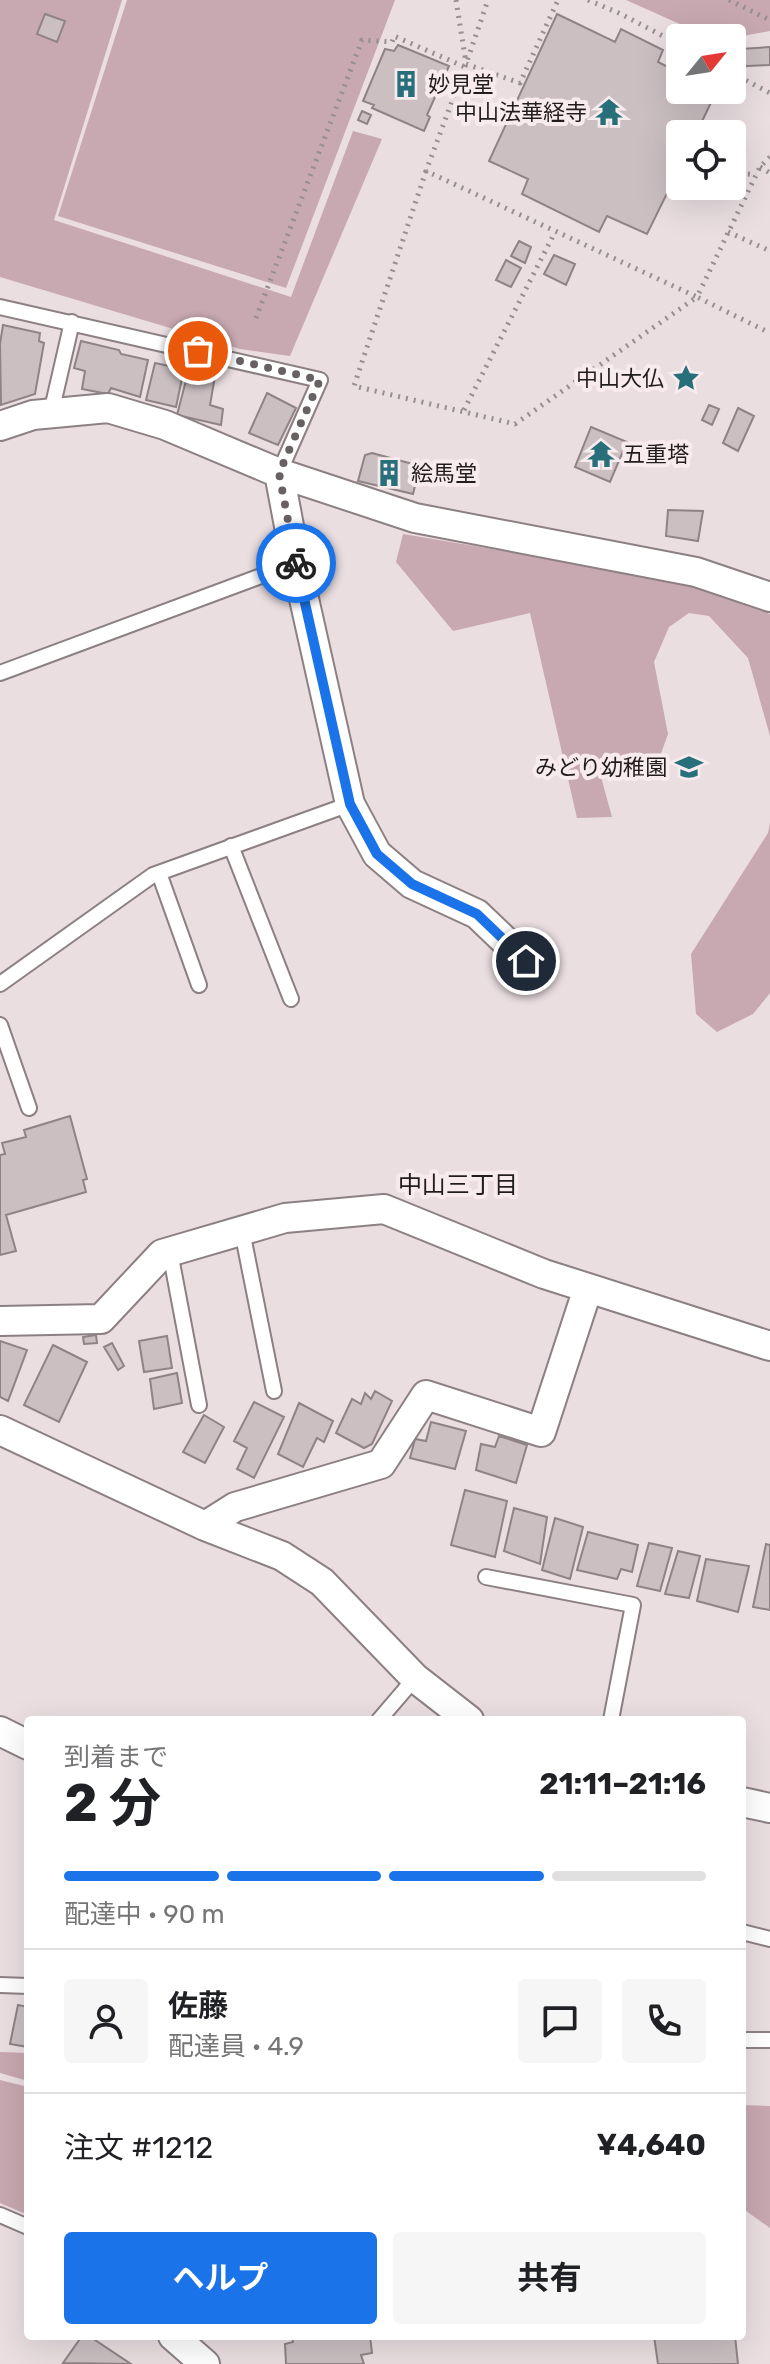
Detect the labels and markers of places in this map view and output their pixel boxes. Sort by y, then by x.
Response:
building icon: 妙見堂 [391,69,421,99]
place label: 妙見堂 [428,71,494,98]
temple icon: 中山法華経寺 [594,97,624,127]
place label: 中山法華経寺 [455,99,587,126]
pin [164,317,232,385]
place icon: 中山大仏 [671,363,701,393]
place label: 中山大仏 [576,365,664,392]
temple icon: 五重塔 [586,439,616,469]
place label: 五重塔 [623,441,689,468]
building icon: 絵馬堂 [374,458,404,488]
place label: 絵馬堂 [411,460,477,487]
school or university icon: みどり幼稚園 [674,752,704,782]
place label: みどり幼稚園 [535,754,667,781]
pin [492,927,560,995]

